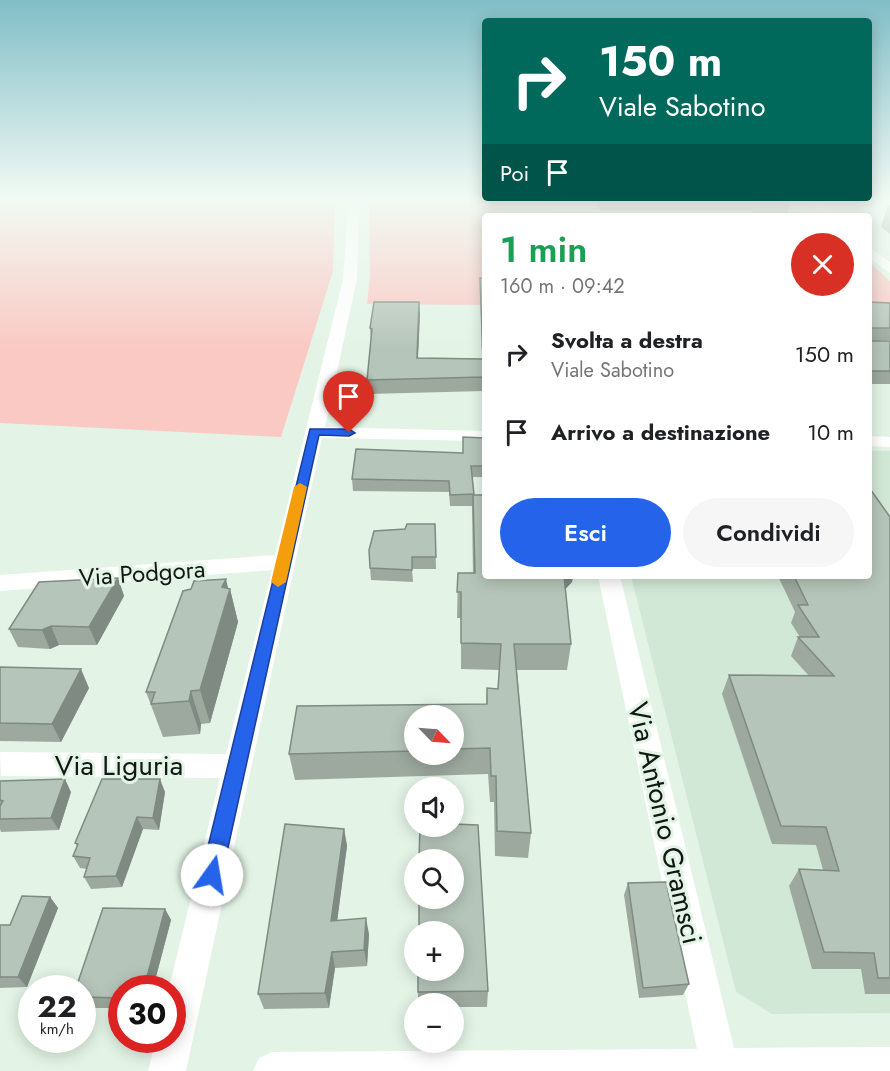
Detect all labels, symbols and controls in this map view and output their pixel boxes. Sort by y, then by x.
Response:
text: 150 m [599,31,722,92]
icon: right [500,42,578,120]
text: Viale Sabotino [599,87,765,126]
icon: arrive [541,156,574,189]
text: Poi [500,157,529,189]
text: 1 min [500,223,587,275]
button: close [791,233,854,296]
text: 160 m · 09:42 [500,272,625,301]
text: Svolta a destra [551,324,703,356]
icon: right [500,338,533,371]
text: 150 m [795,338,854,370]
text: Viale Sabotino [551,356,674,385]
pin [323,371,374,433]
icon: arrive [332,380,365,413]
icon: arrive [500,416,533,449]
text: Arrivo a destinazione [551,416,770,448]
text: 10 m [807,416,854,448]
button: Esci [500,498,671,567]
button: Condividi [683,498,854,567]
street label: Via Podgora [78,551,206,595]
street label: Via Antonio Gramsci [617,698,713,948]
north arrow [404,705,464,765]
map controls [404,705,464,1053]
street label: Via Liguria [55,745,183,786]
button: sound [404,777,464,837]
position arrow [180,843,244,907]
button: search [404,849,464,909]
button: + [404,921,464,981]
speed limit sign: 30 [108,975,186,1053]
text: 22 [37,985,77,1028]
button: − [404,993,464,1053]
text: km/h [40,1018,74,1040]

